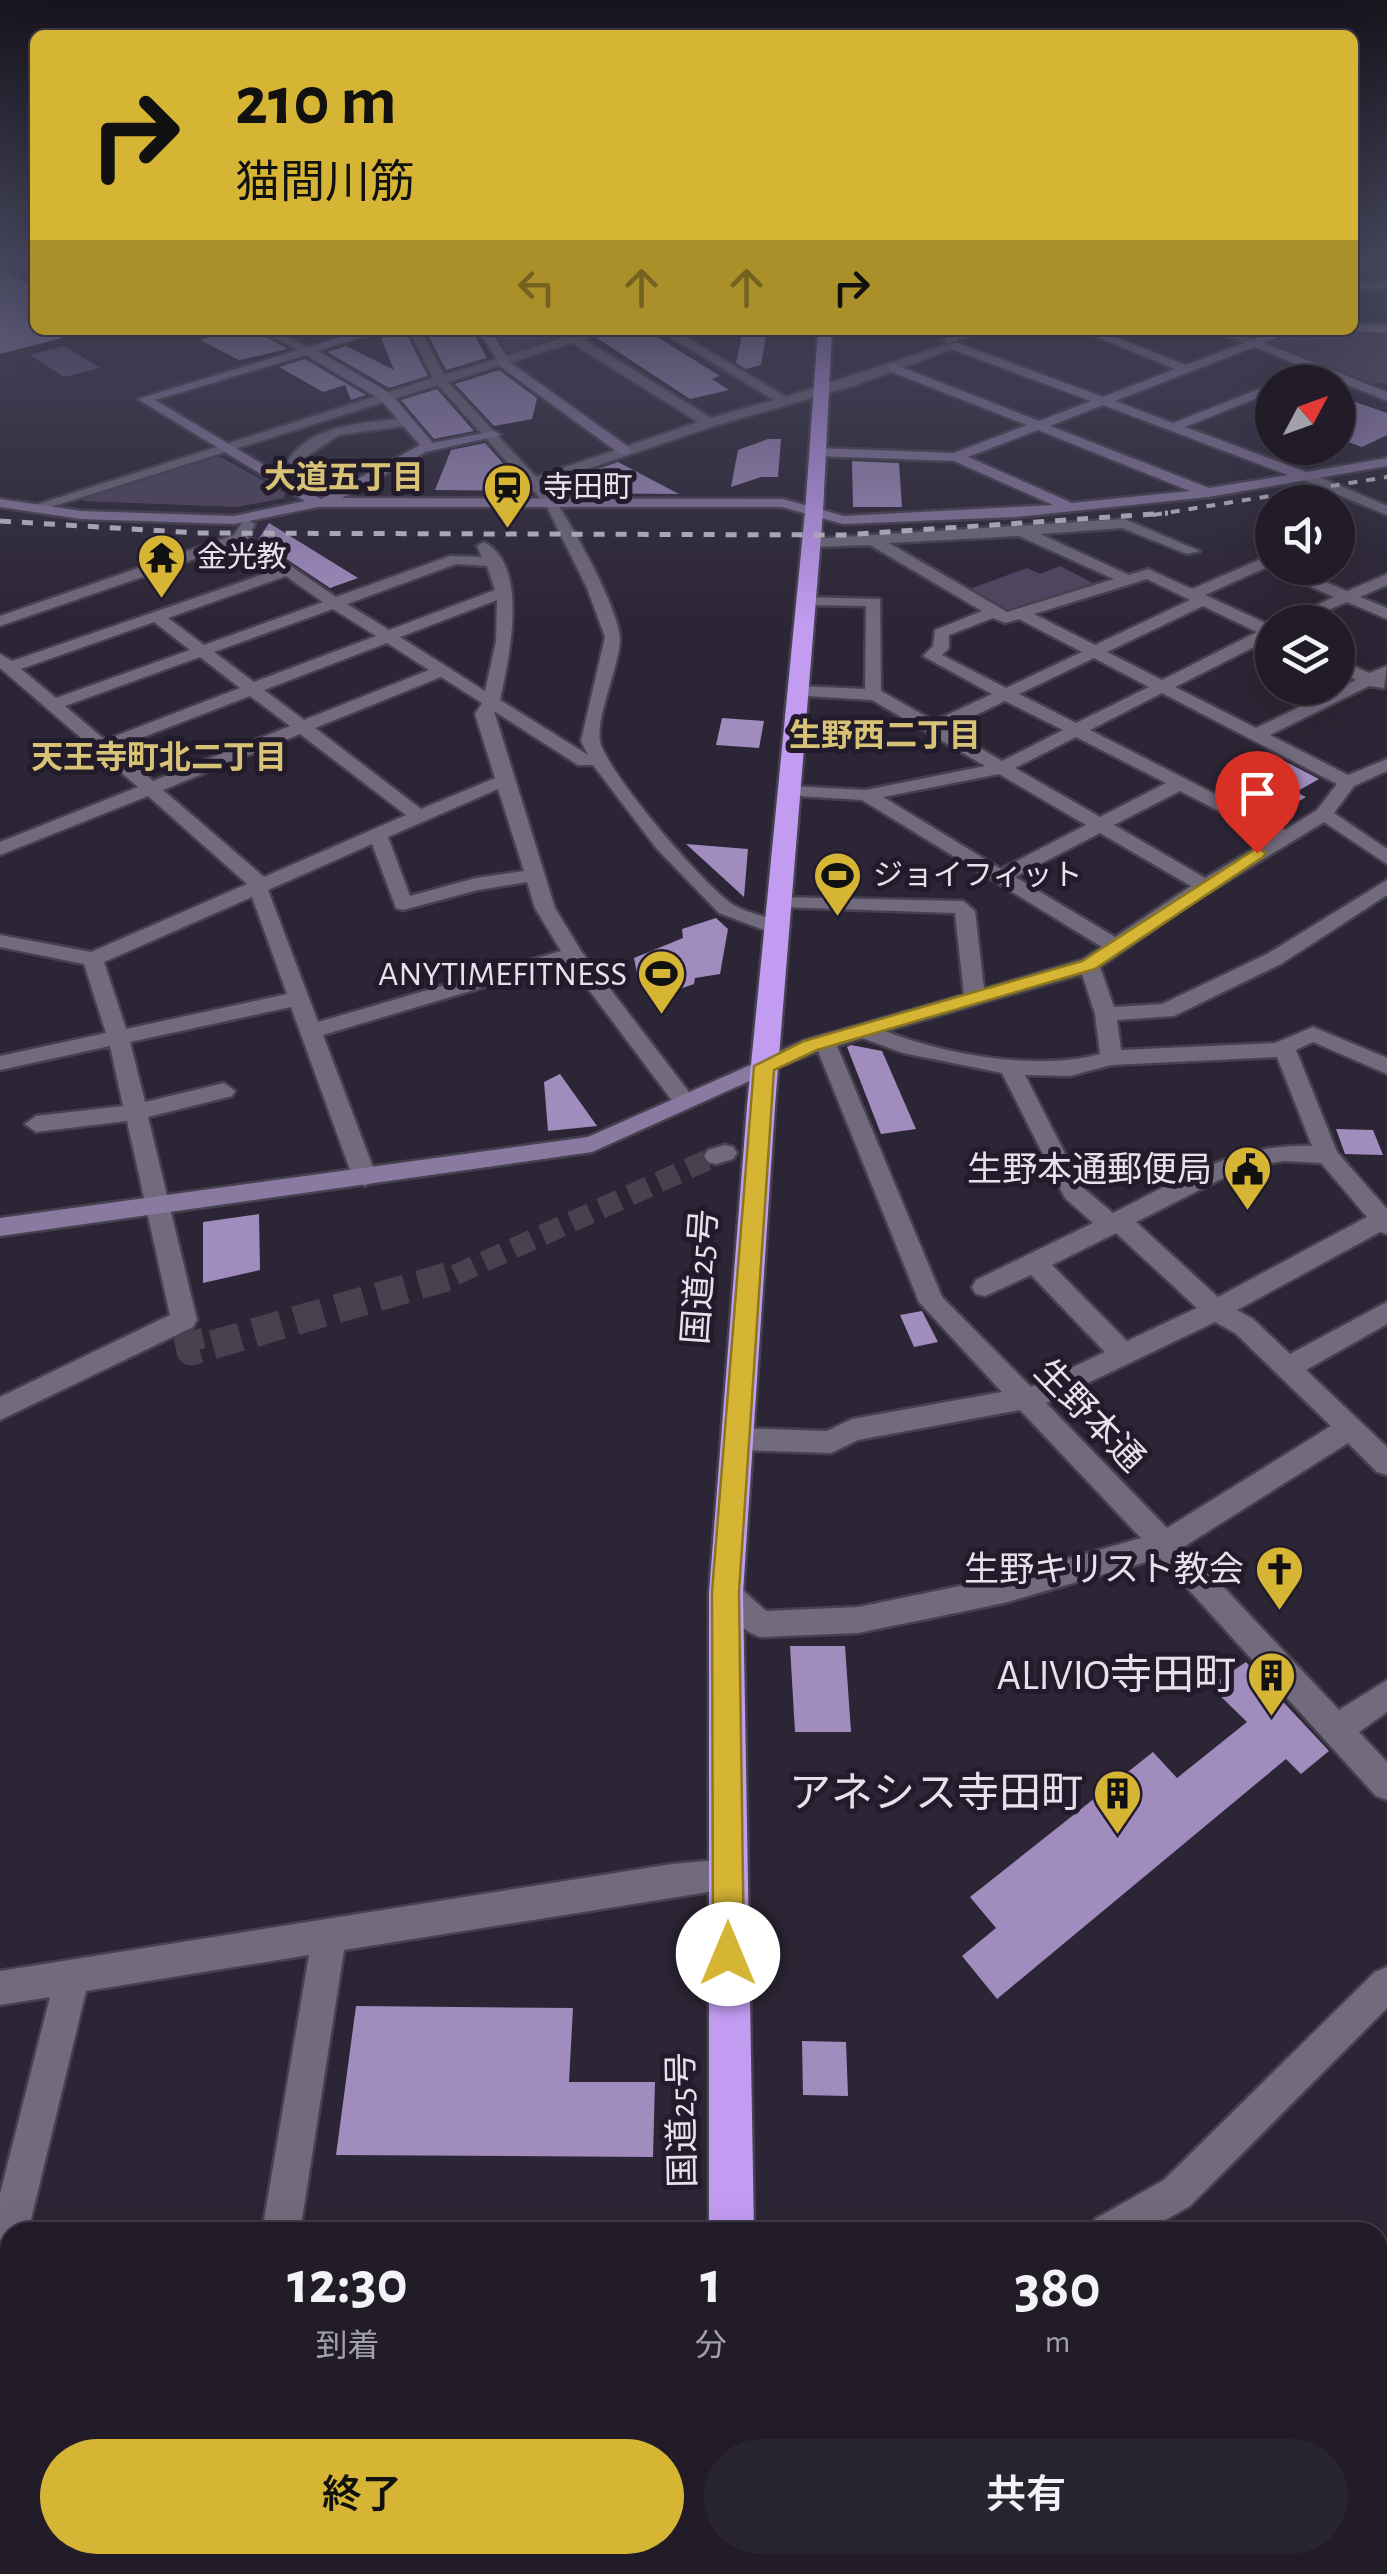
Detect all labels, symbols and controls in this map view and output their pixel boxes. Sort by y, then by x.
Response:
text: 210 m [235,67,397,137]
icon: right [70,70,200,200]
text: 猫間川筋 [235,161,415,206]
icon: left [509,260,564,315]
icon: ahead [614,260,669,315]
icon: ahead [719,260,774,315]
icon: right [824,260,879,315]
north arrow [1255,365,1355,465]
map controls [1255,365,1355,705]
district label: 大道五丁目 [264,460,424,494]
station icon: 寺田町 [482,462,534,530]
place label: 寺田町 [543,471,633,503]
button: sound [1255,485,1355,585]
temple icon: 金光教 [136,532,188,600]
place label: 金光教 [197,541,287,573]
button: layers [1255,605,1355,705]
district label: 生野西二丁目 [789,718,981,752]
district label: 天王寺町北二丁目 [31,740,287,774]
pin [1215,751,1300,854]
icon: arrive [1230,766,1285,821]
sports icon: ジョイフィット [812,850,864,918]
place label: ジョイフィット [873,861,1082,891]
sports icon: ANYTIMEFITNESS [636,948,688,1016]
place label: ANYTIMEFITNESS [378,957,627,992]
public building icon: 生野本通郵便局 [1221,1144,1273,1212]
place label: 生野本通郵便局 [967,1151,1212,1188]
street label: 国道25号 [677,1208,723,1346]
street label: 生野本通 [1028,1352,1152,1479]
church icon: 生野キリスト教会 [1253,1544,1305,1612]
place label: 生野キリスト教会 [964,1551,1244,1588]
building icon: ALIVIO寺田町 [1245,1650,1297,1718]
place label: ALIVIO寺田町 [997,1653,1236,1697]
building icon: アネシス寺田町 [1092,1768,1144,1836]
place label: アネシス寺田町 [789,1771,1083,1815]
position arrow [676,1902,780,2006]
street label: 国道25号 [662,2052,702,2188]
text: 12:30 [287,2254,408,2314]
text: 1 [700,2254,722,2314]
text: 380 [1014,2258,1101,2318]
text: m [1045,2326,1070,2358]
text: 到着 [315,2330,380,2362]
text: 分 [695,2330,727,2362]
button: 終了 [40,2439,684,2554]
button: 共有 [704,2439,1348,2554]

